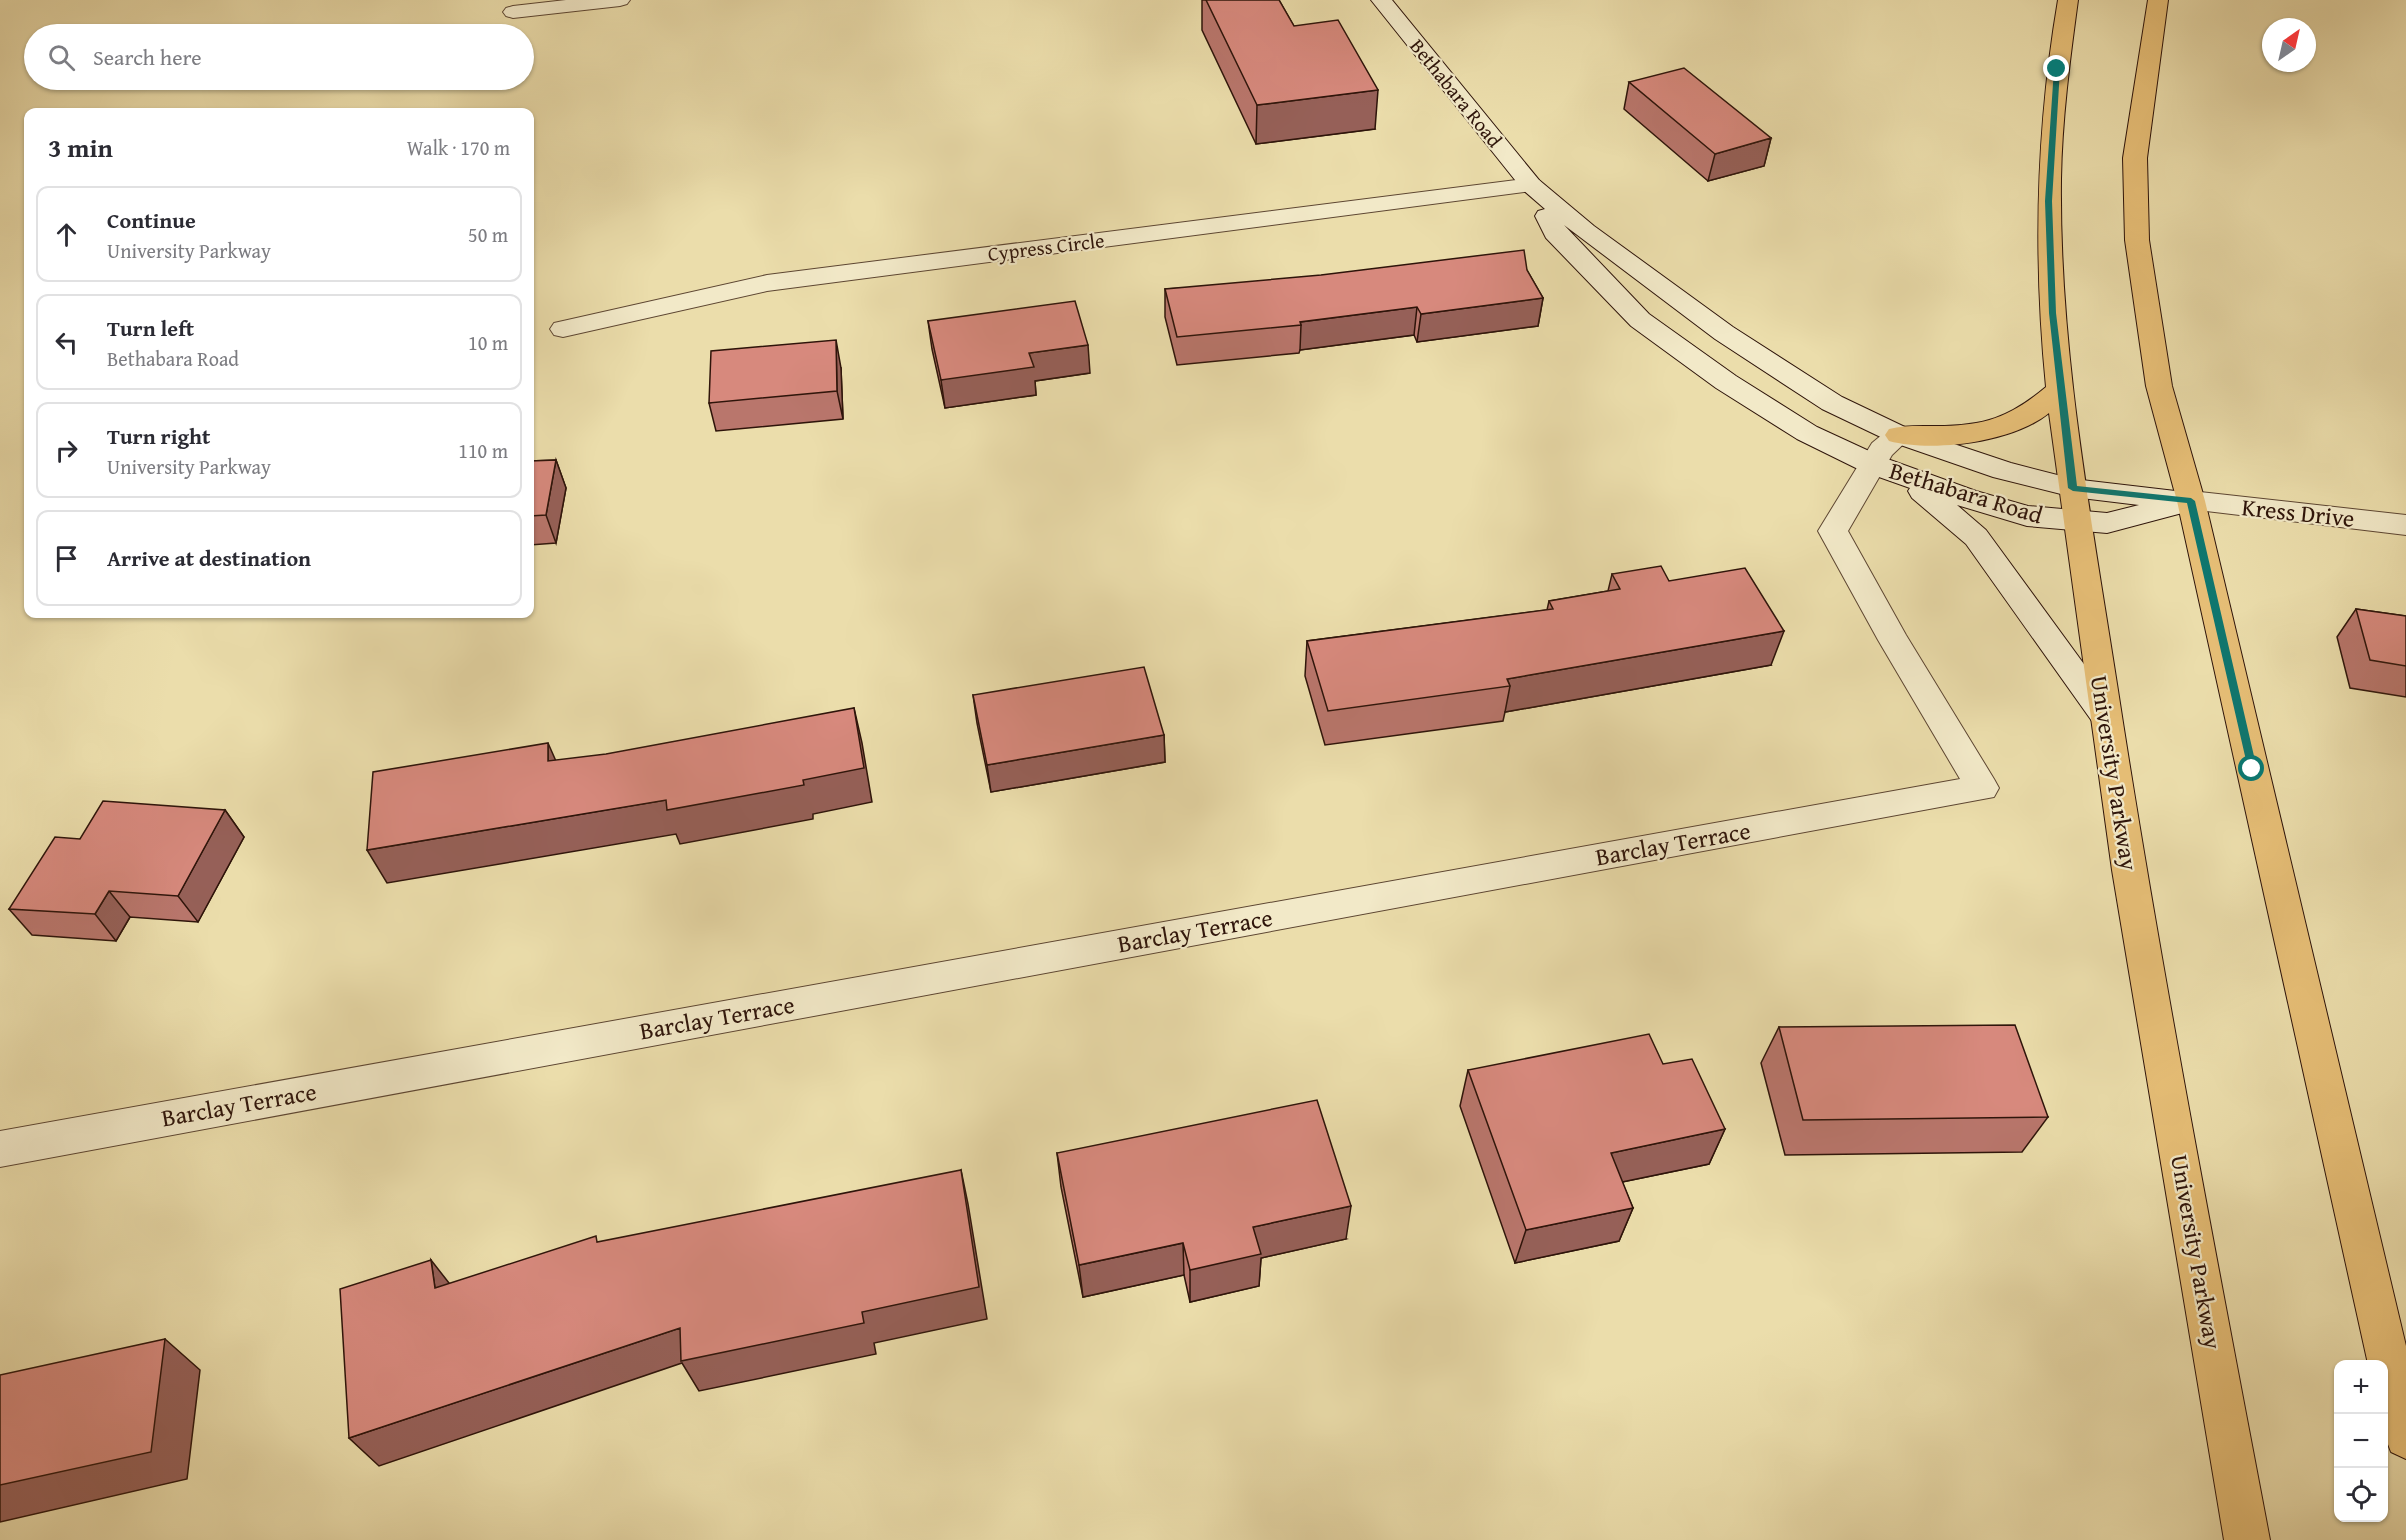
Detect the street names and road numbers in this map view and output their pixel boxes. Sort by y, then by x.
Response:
street label: Bethabara Road [1404,32,1509,153]
street label: Cypress Circle [986,225,1106,268]
street label: Bethabara Road [1885,453,2047,532]
street label: Kress Drive [2240,489,2356,536]
street label: University Parkway [2082,673,2147,873]
street label: Barclay Terrace [1593,813,1753,874]
street label: Barclay Terrace [1115,900,1275,961]
street label: Barclay Terrace [637,987,797,1048]
street label: Barclay Terrace [159,1074,319,1135]
street label: University Parkway [2162,1152,2231,1352]

